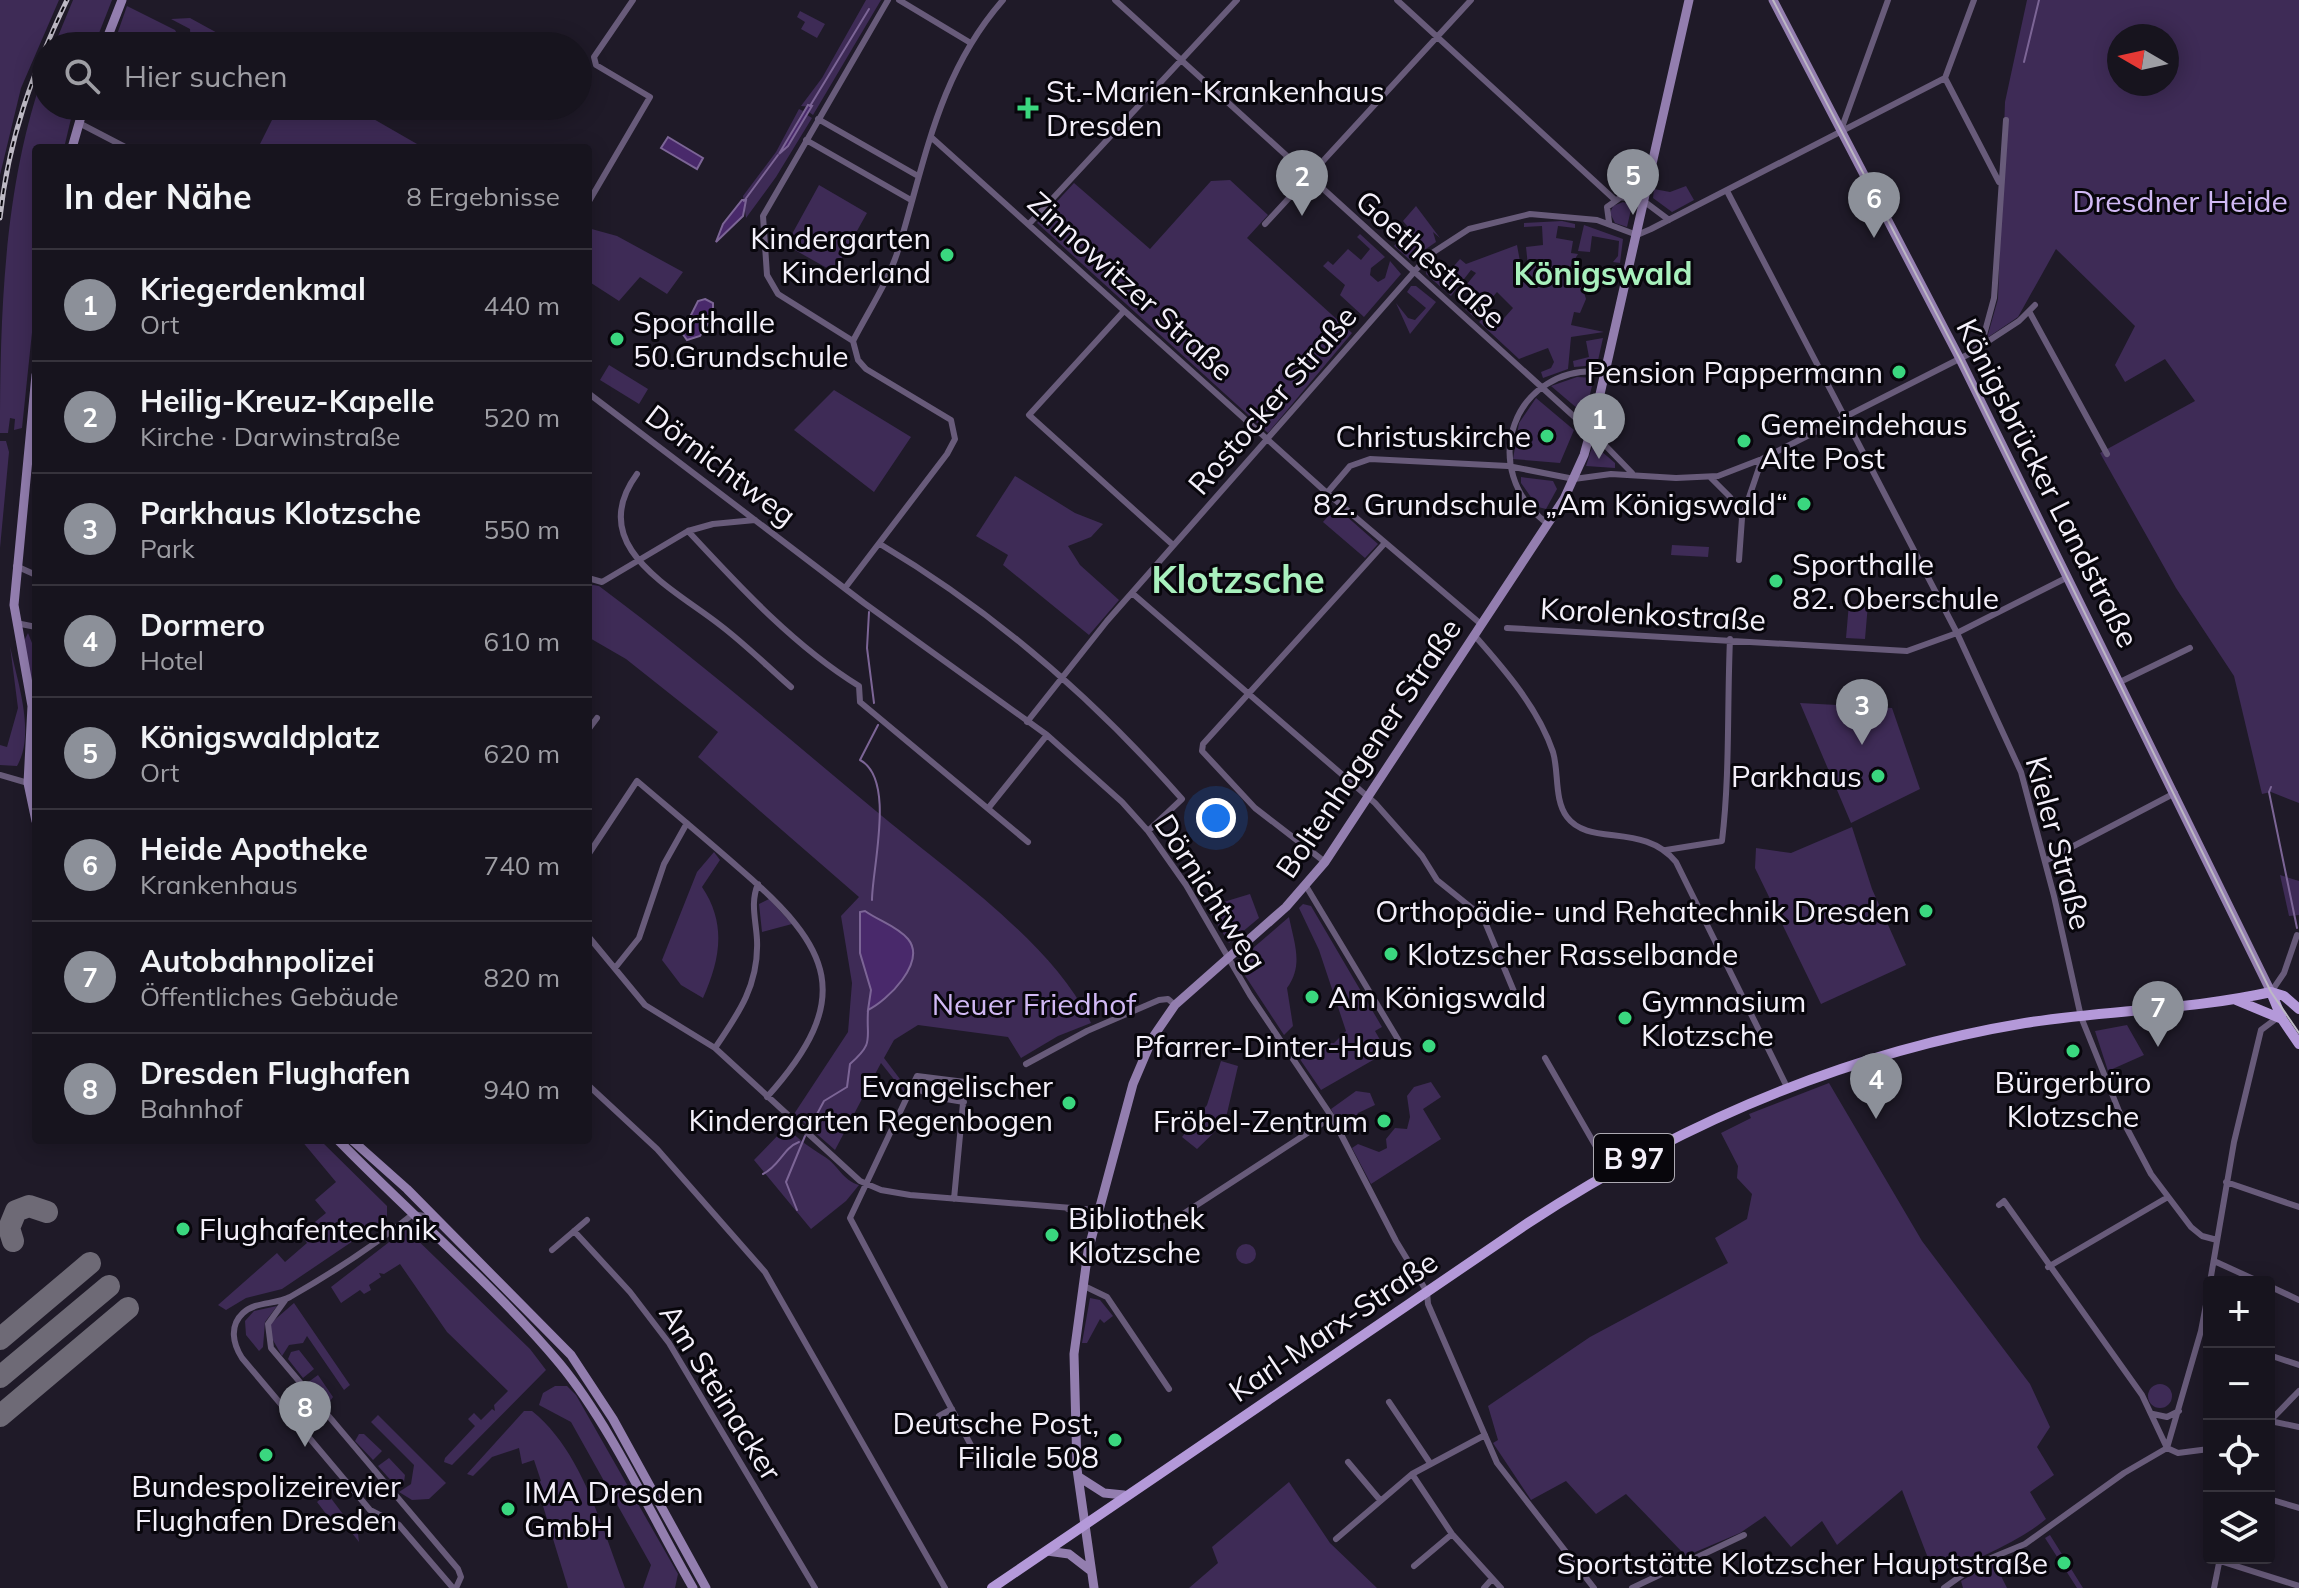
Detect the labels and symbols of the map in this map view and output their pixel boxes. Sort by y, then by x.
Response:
north arrow [2107,24,2179,96]
place label: St.-Marien-Krankenhaus Dresden [1046,72,1385,144]
marker: St.-Marien-Krankenhaus Dresden [1017,97,1039,119]
pin: 5 [1607,149,1659,215]
pin: 2 [1276,150,1328,216]
pin: 6 [1848,172,1900,238]
street label: Goethestraße [1348,182,1514,336]
park label: Dresdner Heide [2072,182,2288,220]
street label: Zinnowitzer Straße [1020,183,1242,389]
place label: Kindergarten Kinderland [750,219,931,291]
marker: Kindergarten Kinderland [938,246,956,264]
district label: Königswald [1513,253,1693,293]
street label: Rostocker Straße [1180,298,1364,502]
place label: Sporthalle 50.Grundschule [633,303,849,375]
street label: Königsbrücker Landstraße [1948,312,2148,654]
marker: Sporthalle 50.Grundschule [608,330,626,348]
place label: Pension Pappermann [1586,353,1883,391]
marker: Pension Pappermann [1890,363,1908,381]
pin: 1 [1573,393,1625,459]
street label: Dörnichtweg [638,396,804,534]
place label: Gemeindehaus Alte Post [1760,405,1968,477]
place label: Christuskirche [1335,417,1531,455]
marker: Christuskirche [1538,427,1556,445]
marker: Gemeindehaus Alte Post [1735,432,1753,450]
place label: 82. Grundschule „Am Königswald“ [1313,485,1788,523]
marker: 82. Grundschule „Am Königswald“ [1795,495,1813,513]
place label: Sporthalle 82. Oberschule [1792,545,1999,617]
district label: Klotzsche [1151,555,1325,603]
marker: Sporthalle 82. Oberschule [1767,572,1785,590]
street label: Korolenkostraße [1539,589,1767,639]
street label: Boltenhagener Straße [1267,611,1469,885]
pin: 3 [1836,679,1888,745]
street label: Kieler Straße [2018,752,2100,934]
place label: Parkhaus [1731,757,1862,795]
marker: Parkhaus [1869,767,1887,785]
your location [1196,798,1236,838]
street label: Dörnichtweg [1146,807,1276,977]
place label: Orthopädie- und Rehatechnik Dresden [1375,892,1910,930]
marker: Orthopädie- und Rehatechnik Dresden [1917,902,1935,920]
place label: Klotzscher Rasselbande [1407,935,1738,973]
marker: Klotzscher Rasselbande [1382,945,1400,963]
place label: Am Königswald [1328,978,1546,1016]
pin: 7 [2132,981,2184,1047]
place label: Gymnasium Klotzsche [1641,982,1806,1054]
park label: Neuer Friedhof [932,985,1137,1023]
marker: Am Königswald [1303,988,1321,1006]
marker: Gymnasium Klotzsche [1616,1009,1634,1027]
place label: Pfarrer-Dinter-Haus [1135,1027,1413,1065]
marker: Pfarrer-Dinter-Haus [1420,1037,1438,1055]
marker: Bürgerbüro Klotzsche [2064,1042,2082,1060]
pin: 4 [1850,1053,1902,1119]
place label: Bürgerbüro Klotzsche [1995,1063,2151,1135]
place label: Evangelischer Kindergarten Regenbogen [689,1067,1053,1139]
marker: Evangelischer Kindergarten Regenbogen [1060,1094,1078,1112]
place label: Fröbel-Zentrum [1153,1102,1368,1140]
marker: Fröbel-Zentrum [1375,1112,1393,1130]
road number: B 97 [1594,1134,1674,1182]
place label: Bibliothek Klotzsche [1068,1199,1205,1271]
place label: Flughafentechnik [199,1210,437,1248]
marker: Flughafentechnik [174,1220,192,1238]
marker: Bibliothek Klotzsche [1043,1226,1061,1244]
street label: Karl-Marx-Straße [1222,1242,1444,1410]
street label: Am Steinacker [652,1297,791,1488]
pin: 8 [279,1381,331,1447]
place label: Deutsche Post, Filiale 508 [893,1404,1099,1476]
marker: Deutsche Post, Filiale 508 [1106,1431,1124,1449]
marker: Bundespolizeirevier Flughafen Dresden [257,1446,275,1464]
place label: Bundespolizeirevier Flughafen Dresden [131,1467,401,1539]
place label: IMA Dresden GmbH [524,1473,704,1545]
marker: IMA Dresden GmbH [499,1500,517,1518]
place label: Sportstätte Klotzscher Hauptstraße [1557,1544,2048,1582]
marker: Sportstätte Klotzscher Hauptstraße [2055,1554,2073,1572]

